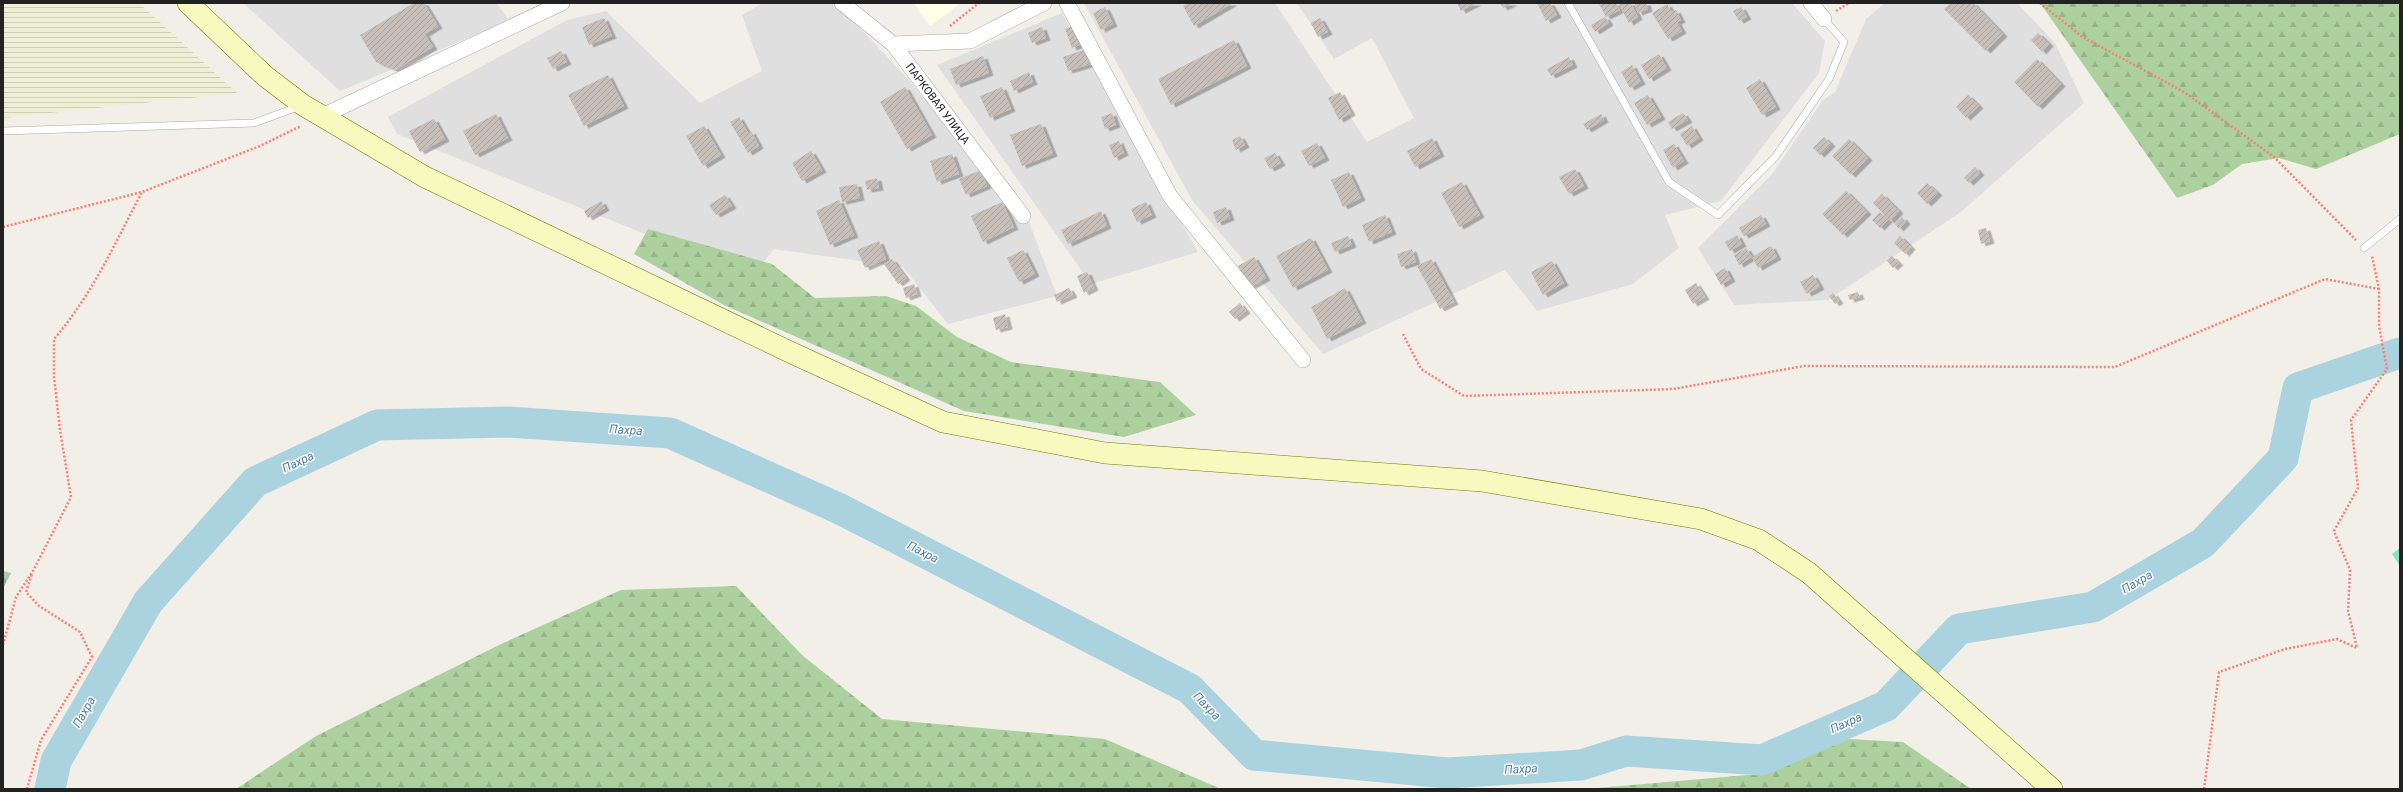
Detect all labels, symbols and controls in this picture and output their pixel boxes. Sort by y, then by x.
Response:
street label: ПАРКОВАЯ УЛИЦА [903,61,973,147]
water label: Пахра [609,422,643,438]
water label: Пахра [280,449,316,475]
water label: Пахра [905,538,941,566]
water label: Пахра [2119,568,2155,596]
water label: Пахра [1190,689,1224,723]
water label: Пахра [70,694,98,730]
water label: Пахра [1828,710,1864,736]
water label: Пахра [1504,761,1538,777]

